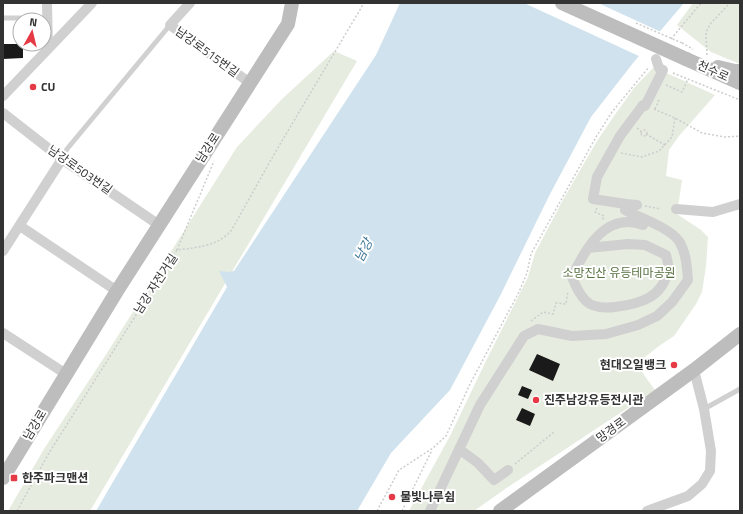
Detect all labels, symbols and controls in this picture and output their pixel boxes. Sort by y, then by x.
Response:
north arrow [12,12,52,52]
text: N [29,14,38,31]
street label: 남강로515번길 [171,22,243,81]
street label: 천수로 [694,55,732,86]
place label: CU [41,77,56,96]
marker: CU [28,82,38,92]
street label: 남강로 [191,129,225,167]
street label: 남강로503번길 [44,140,117,199]
water label: 남강 [349,233,378,265]
street label: 남강 자전거길 [129,250,182,318]
park label: 소망진산 유등테마공원 [562,263,676,282]
place label: 현대오일뱅크 [600,355,666,374]
marker: 현대오일뱅크 [669,360,679,370]
place label: 진주남강유등전시관 [544,390,643,409]
marker: 진주남강유등전시관 [531,395,541,405]
street label: 남강로 [18,406,51,444]
street label: 망경로 [592,412,630,447]
place label: 한주파크맨션 [22,468,88,487]
marker: 한주파크맨션 [9,473,19,483]
place label: 물빛나루쉼 [400,487,455,506]
marker: 물빛나루쉼 [387,492,397,502]

